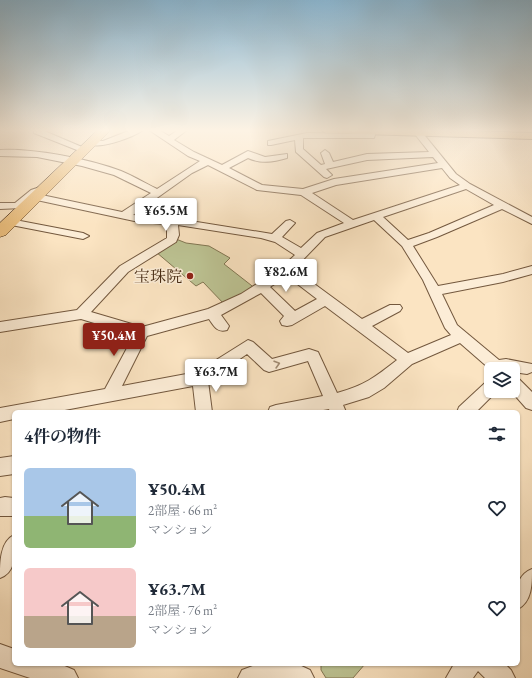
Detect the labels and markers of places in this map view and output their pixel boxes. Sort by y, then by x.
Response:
pin: ¥65.5M [133,198,199,232]
pin: ¥82.6M [253,259,319,293]
place label: 宝珠院 [134,266,182,287]
marker: 宝珠院 [185,271,195,281]
pin: ¥50.4M [81,323,147,357]
pin: ¥63.7M [183,359,249,393]

